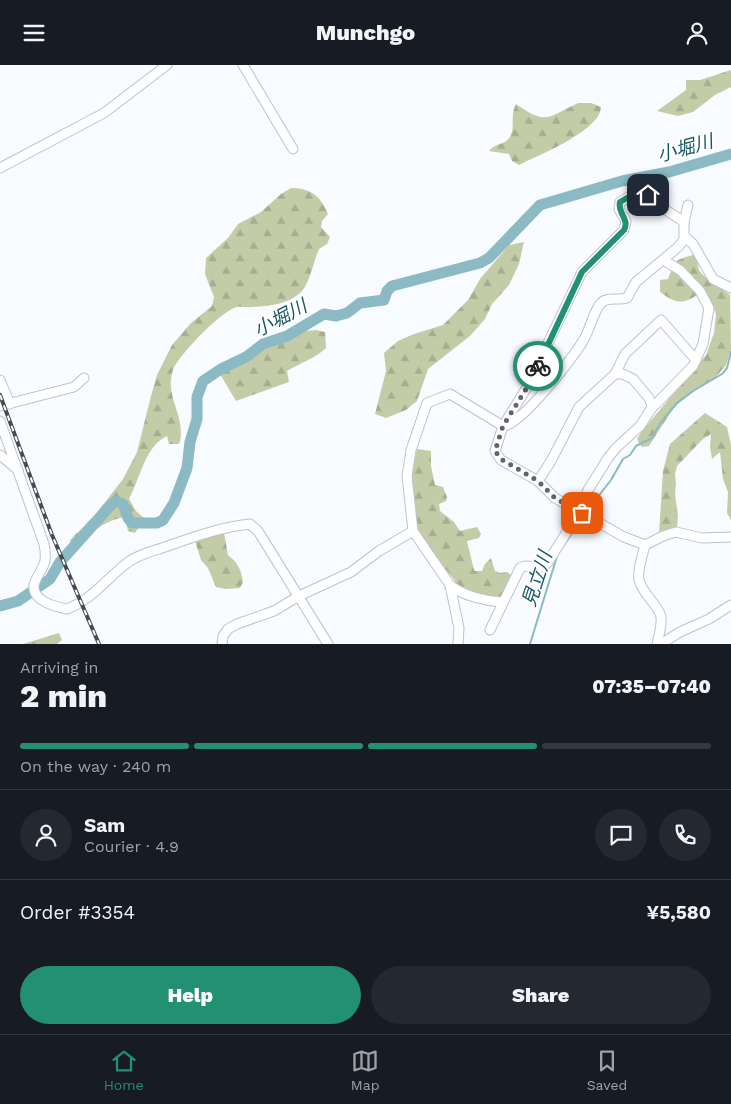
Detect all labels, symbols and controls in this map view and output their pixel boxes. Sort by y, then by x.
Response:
icon: menu [20,19,48,47]
icon: person [683,19,711,47]
text: Munchgo [316,20,415,45]
water label: 小堀川 [654,129,717,166]
pin [627,174,669,216]
icon: home [634,181,662,209]
water label: 小堀川 [249,294,312,342]
courier [513,341,563,391]
icon: bike [524,352,552,380]
pin [561,492,603,534]
icon: bag [568,499,596,527]
water label: 見立川 [517,546,557,610]
text: Arriving in [20,658,98,677]
text: 07:35–07:40 [592,675,711,698]
text: 2 min [20,677,107,715]
text: On the way · 240 m [20,757,171,776]
button: person [20,809,72,861]
button: chat [595,809,647,861]
button: phone [659,809,711,861]
text: Sam [84,814,125,837]
text: Courier · 4.9 [84,837,179,856]
text: Order #3354 [20,901,135,924]
text: ¥5,580 [647,901,711,924]
button: Help [20,966,361,1024]
button: Share [371,966,711,1024]
tab: Home [104,1047,144,1093]
tab: Map [351,1047,379,1093]
tab: Saved [587,1047,627,1093]

